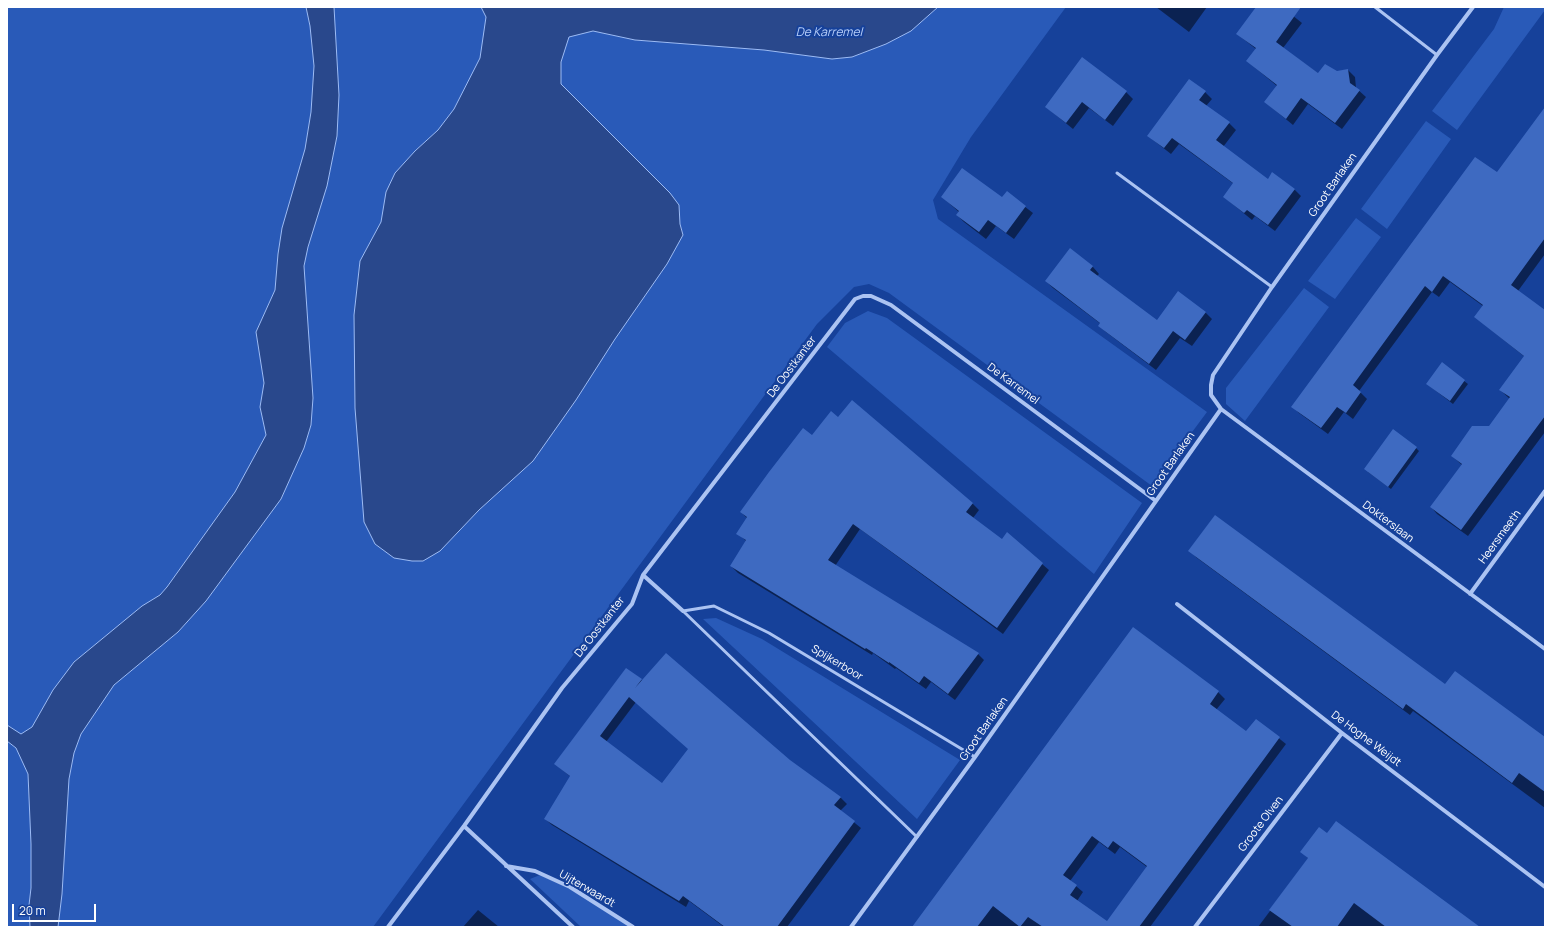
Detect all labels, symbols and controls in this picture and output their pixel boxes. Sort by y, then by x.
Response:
water label: De Karremel [796,26,862,40]
street label: Groot Barlaken [1306,151,1360,219]
street label: De Oostkanter [765,334,819,400]
street label: De Karremel [984,361,1042,407]
street label: Groot Barlaken [1144,430,1198,498]
street label: Dokterslaan [1360,498,1416,546]
street label: Heersmeeth [1476,508,1524,566]
street label: De Oostkanter [572,594,628,660]
street label: Spijkerboor [809,642,865,684]
street label: Groot Barlaken [957,695,1011,763]
street label: De Hoghe Weijdt [1328,708,1404,770]
street label: Groote Olven [1236,794,1286,854]
street label: Uijterwaardt [557,868,617,910]
scale bar [14,896,98,922]
text: 20 m [19,902,46,919]

